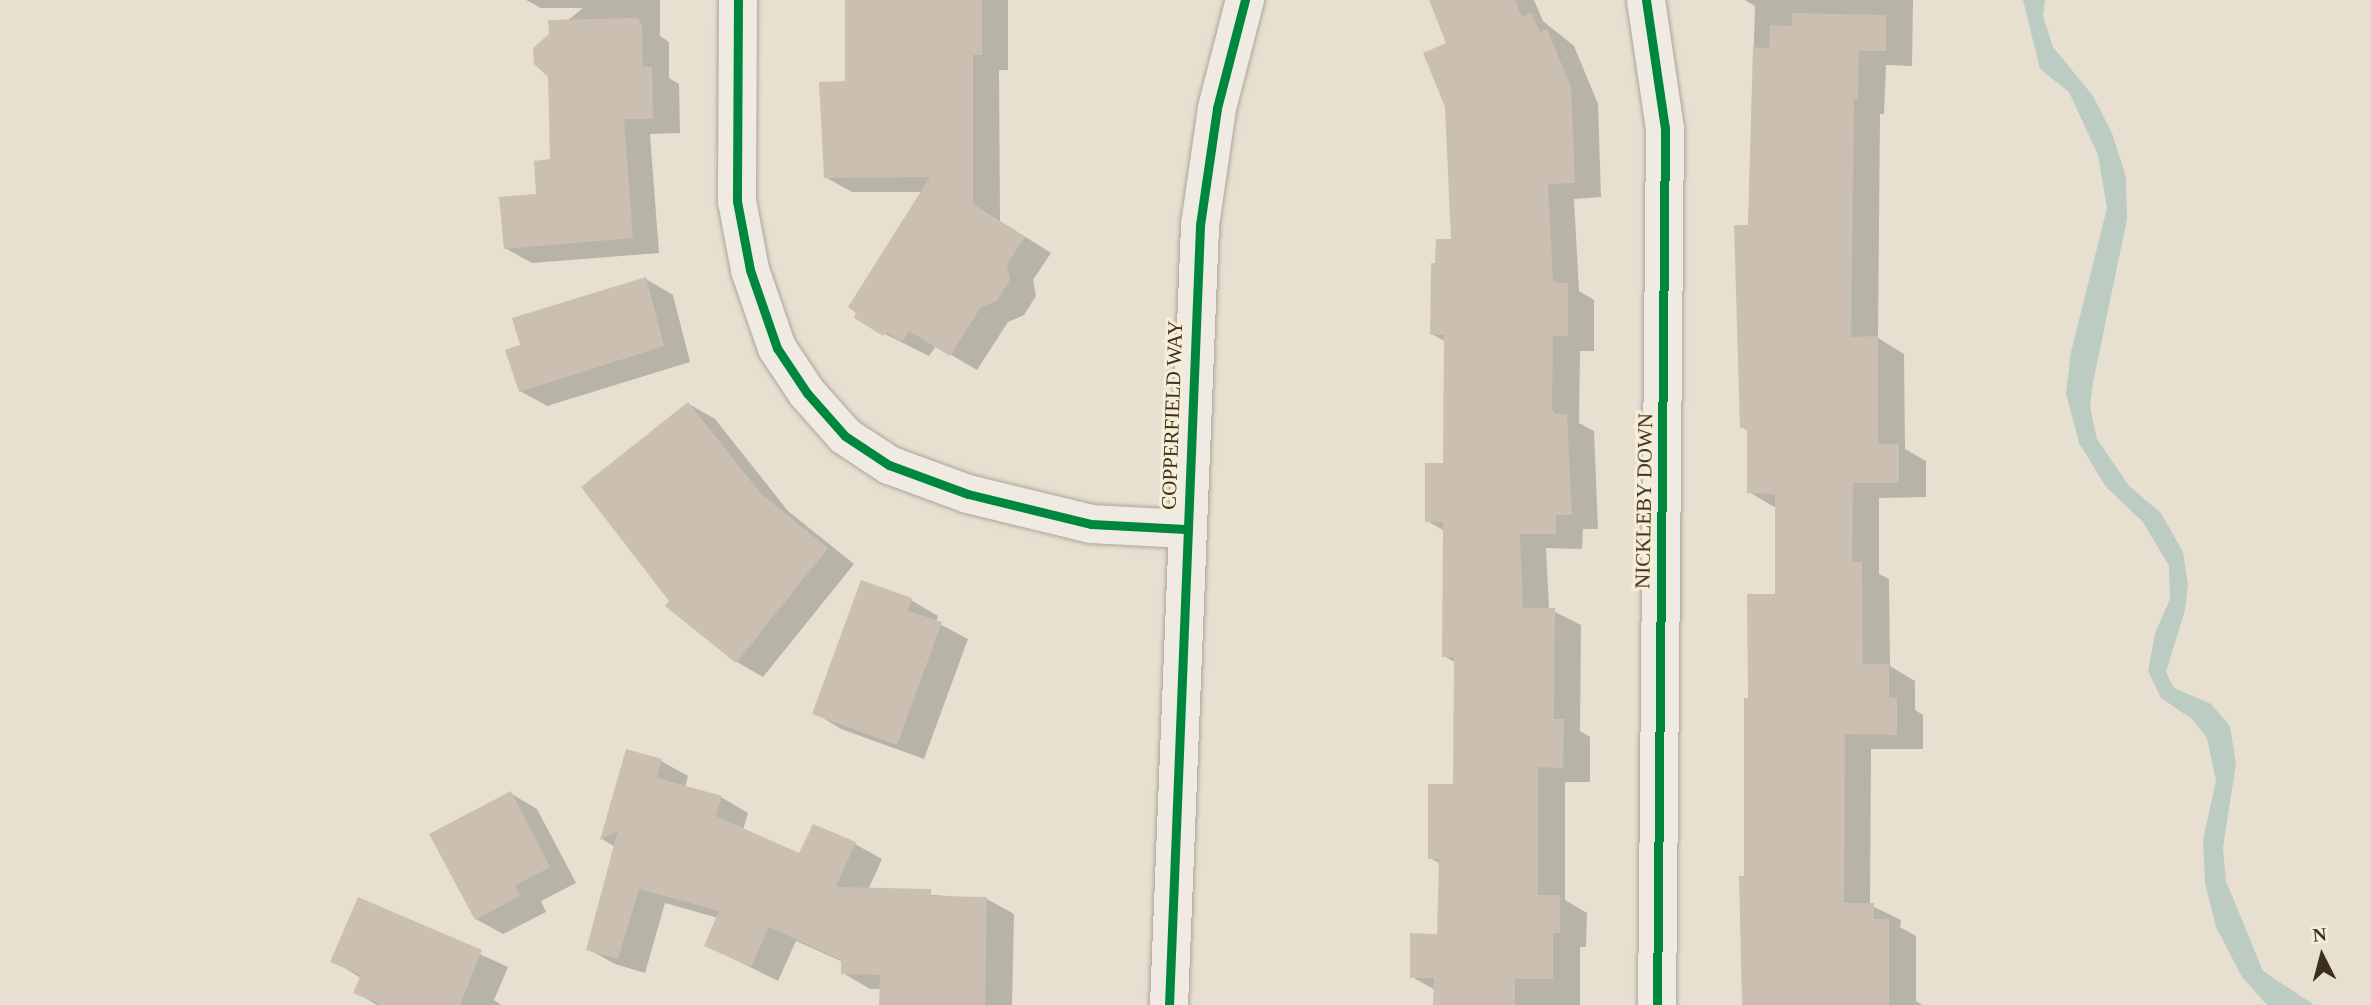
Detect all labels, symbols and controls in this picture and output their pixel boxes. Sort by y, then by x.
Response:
street label: COPPERFIELD WAY [1156,320,1188,510]
street label: NICKLEBY DOWN [1630,412,1658,590]
north arrow [2287,921,2357,991]
text: N [2312,923,2328,946]

